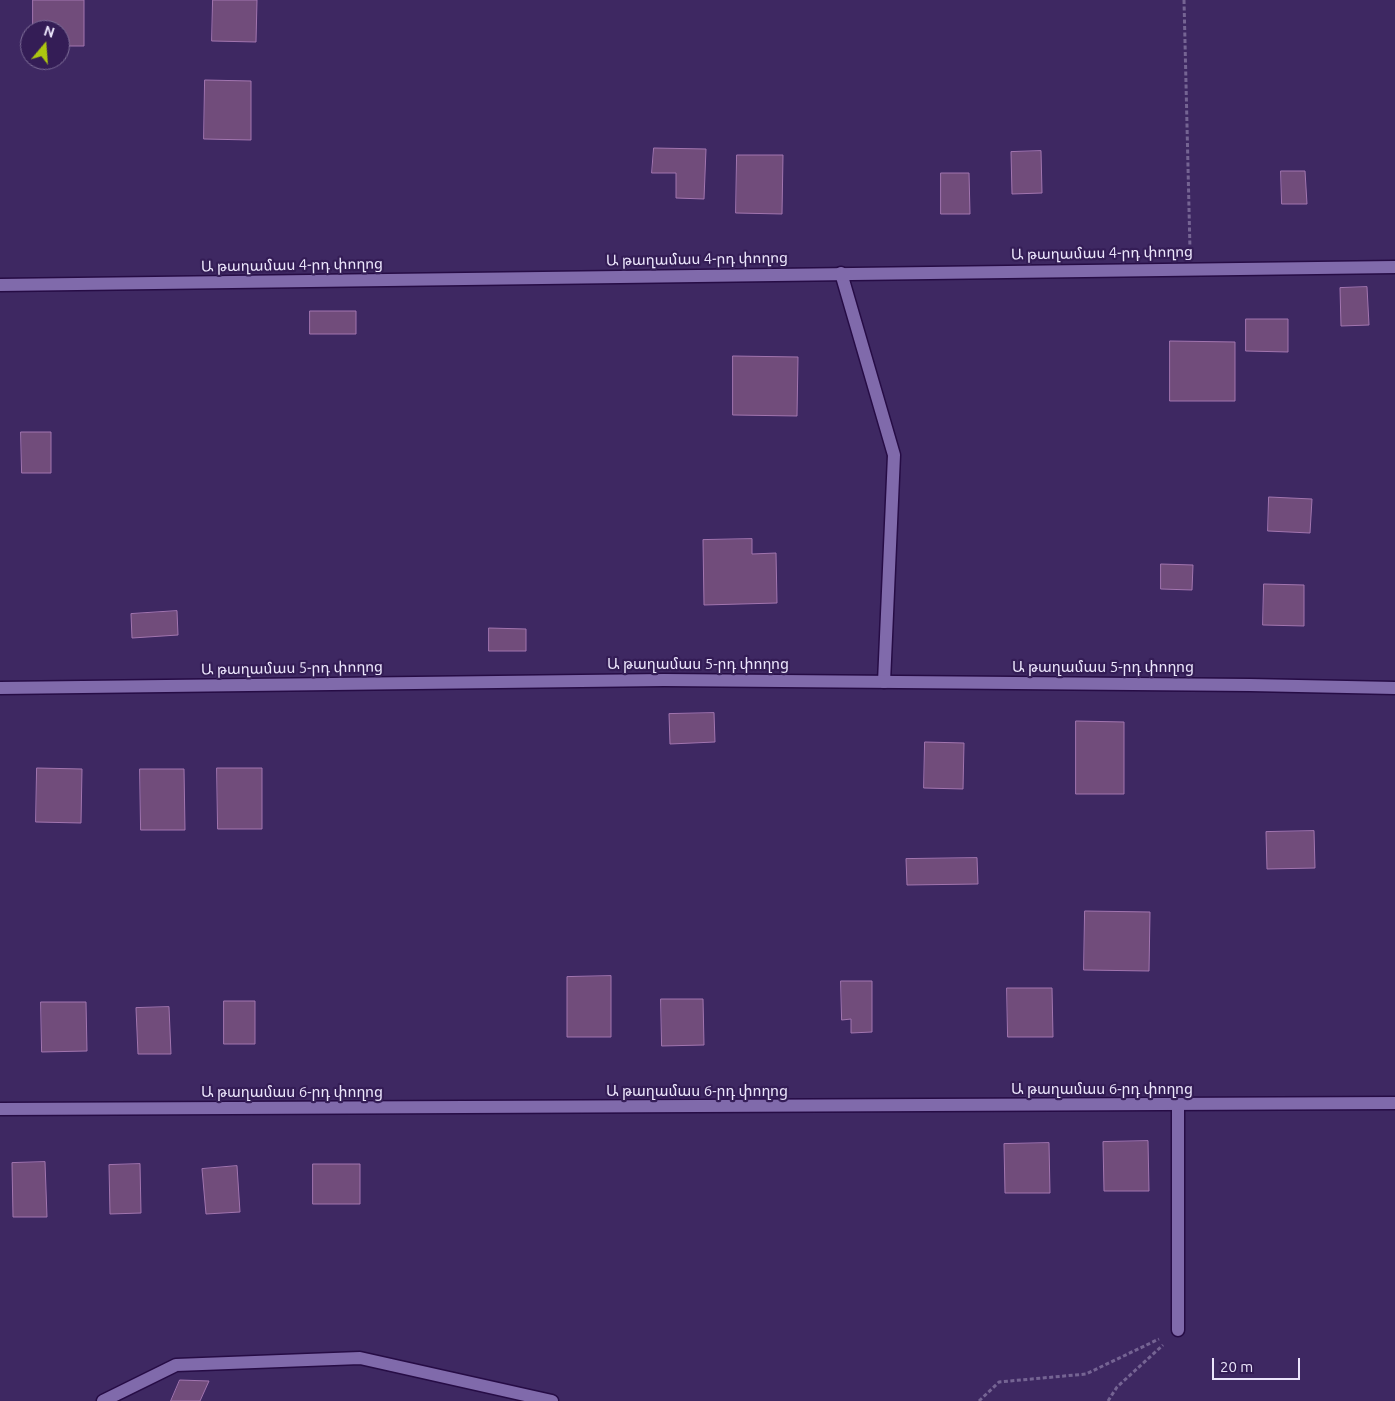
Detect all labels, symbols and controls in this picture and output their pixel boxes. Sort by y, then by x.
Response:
north arrow [20,20,70,70]
text: N [42,22,57,41]
street label: Ա թաղամաս 4-րդ փողոց [1011,242,1193,264]
street label: Ա թաղամաս 4-րդ փողոց [606,248,788,270]
street label: Ա թաղամաս 4-րդ փողոց [201,254,383,276]
street label: Ա թաղամաս 5-րդ փողոց [607,655,789,673]
street label: Ա թաղամաս 5-րդ փողոց [201,657,383,679]
street label: Ա թաղամաս 5-րդ փողոց [1012,658,1194,676]
street label: Ա թաղամաս 6-րդ փողոց [1011,1080,1193,1098]
street label: Ա թաղամաս 6-րդ փողոց [606,1082,788,1100]
street label: Ա թաղամաս 6-րդ փողոց [201,1083,383,1101]
scale bar [1215,1348,1302,1380]
text: 20 m [1220,1358,1253,1375]

